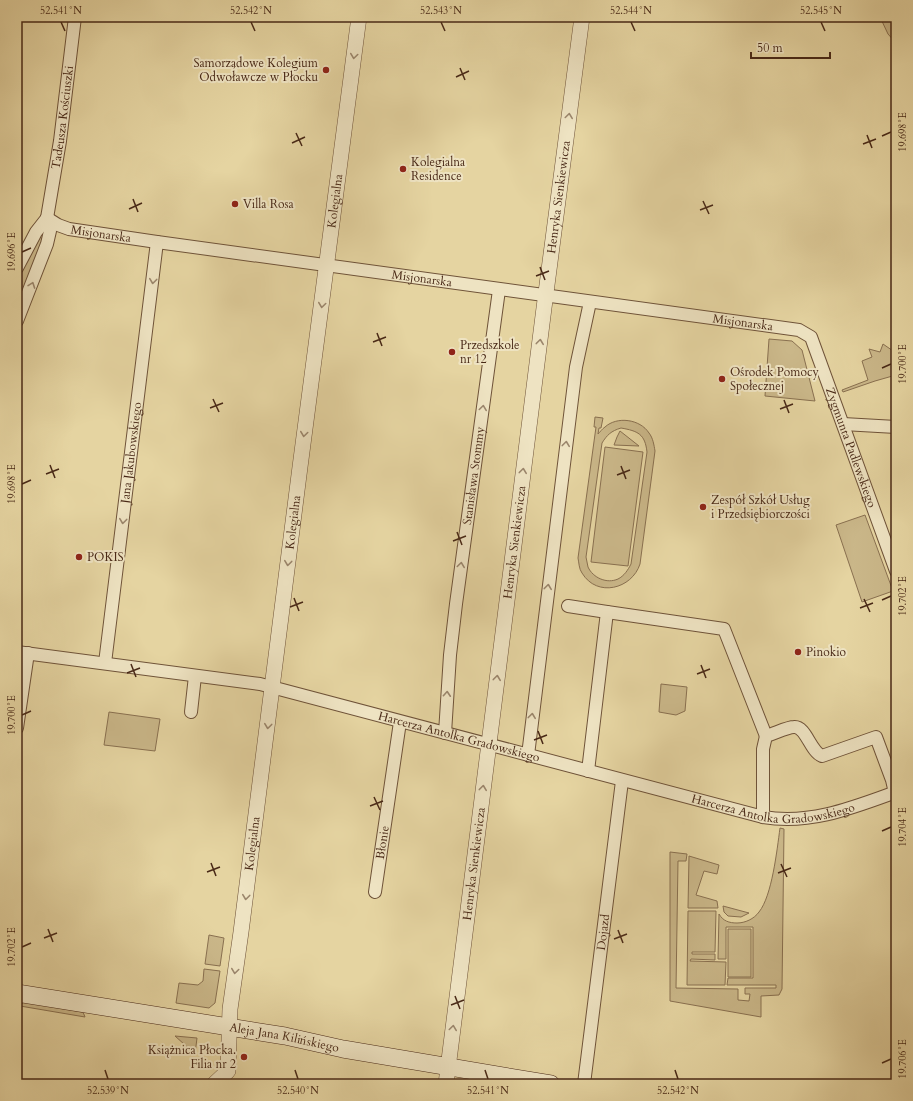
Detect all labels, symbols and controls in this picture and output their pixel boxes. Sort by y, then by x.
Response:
text: 52.541°N [40,4,82,18]
text: 52.542°N [230,4,272,18]
text: 52.543°N [420,4,462,18]
text: 52.544°N [610,4,652,18]
text: 52.545°N [800,4,842,18]
scale bar [751,34,830,60]
text: 50 m [757,40,784,56]
one-way arrow [350,53,359,59]
place label: Samorządowe Kolegium Odwoławcze w Płocku [193,55,319,85]
street label: Tadeusza Kościuszki [47,64,77,171]
marker: Samorządowe Kolegium Odwoławcze w Płocku [321,65,331,75]
text: 19.698°E [896,112,910,152]
one-way arrow [564,113,573,119]
street label: Henryka Sienkiewicza [543,139,574,255]
place label: Kolegialna Residence [411,154,466,184]
marker: Kolegialna Residence [398,164,408,174]
street label: Kolegialna [323,172,346,229]
place label: Villa Rosa [243,196,295,212]
marker: Villa Rosa [230,199,240,209]
street label: Misjonarska [70,221,133,246]
text: 19.696°E [5,232,19,272]
street label: Misjonarska [391,266,454,290]
one-way arrow [149,278,158,284]
one-way arrow [27,281,35,288]
one-way arrow [318,302,327,308]
street label: Misjonarska [712,310,775,334]
place label: Przedszkole nr 12 [460,337,519,367]
one-way arrow [535,339,544,345]
text: 19.700°E [896,344,910,384]
marker: Przedszkole nr 12 [447,347,457,357]
place label: Ośrodek Pomocy Społecznej [730,364,819,394]
marker: Ośrodek Pomocy Społecznej [717,374,727,384]
street label: Zygmunta Padlewskiego [822,385,880,510]
street label: Jana Jakubowskiego [117,401,145,506]
one-way arrow [478,405,487,411]
street label: Stanisława Stommy [459,425,488,526]
one-way arrow [300,431,309,437]
one-way arrow [561,441,570,447]
text: 19.698°E [5,464,19,504]
one-way arrow [519,468,528,474]
street label: Henryka Sienkiewicza [499,484,530,600]
place label: Zespół Szkół Usług i Przedsiębiorczości [711,492,811,522]
street label: Kolegialna [282,493,304,550]
marker: Zespół Szkół Usług i Przedsiębiorczości [698,502,708,512]
one-way arrow [119,518,128,524]
place label: POKIS [87,549,124,565]
marker: POKIS [74,552,84,562]
one-way arrow [284,560,293,566]
one-way arrow [456,562,465,568]
text: 19.702°E [896,576,910,616]
one-way arrow [543,584,552,590]
place label: Pinokio [806,644,847,660]
marker: Pinokio [793,647,803,657]
one-way arrow [492,675,501,681]
one-way arrow [443,691,452,697]
text: 19.700°E [5,695,19,735]
street label: Harcerza Antolka Gradowskiego [377,708,542,766]
one-way arrow [527,713,536,719]
one-way arrow [263,723,272,729]
one-way arrow [478,785,487,791]
street label: Harcerza Antolka Gradowskiego [690,790,857,827]
street label: Henryka Sienkiewicza [459,805,489,921]
text: 19.704°E [896,807,910,847]
street label: Kolegialna [241,815,264,872]
street label: Błonie [372,825,393,860]
one-way arrow [241,894,250,900]
street label: Dojazd [593,912,613,951]
text: 19.702°E [5,927,19,967]
one-way arrow [231,968,240,974]
street label: Aleja Jana Kilińskiego [228,1019,341,1056]
one-way arrow [448,1025,457,1031]
text: 19.706°E [896,1039,910,1079]
place label: Książnica Płocka. Filia nr 2 [148,1042,236,1072]
marker: Książnica Płocka. Filia nr 2 [239,1052,249,1062]
text: 52.539°N [87,1084,129,1098]
text: 52.540°N [277,1084,319,1098]
text: 52.541°N [467,1084,509,1098]
text: 52.542°N [657,1084,699,1098]

